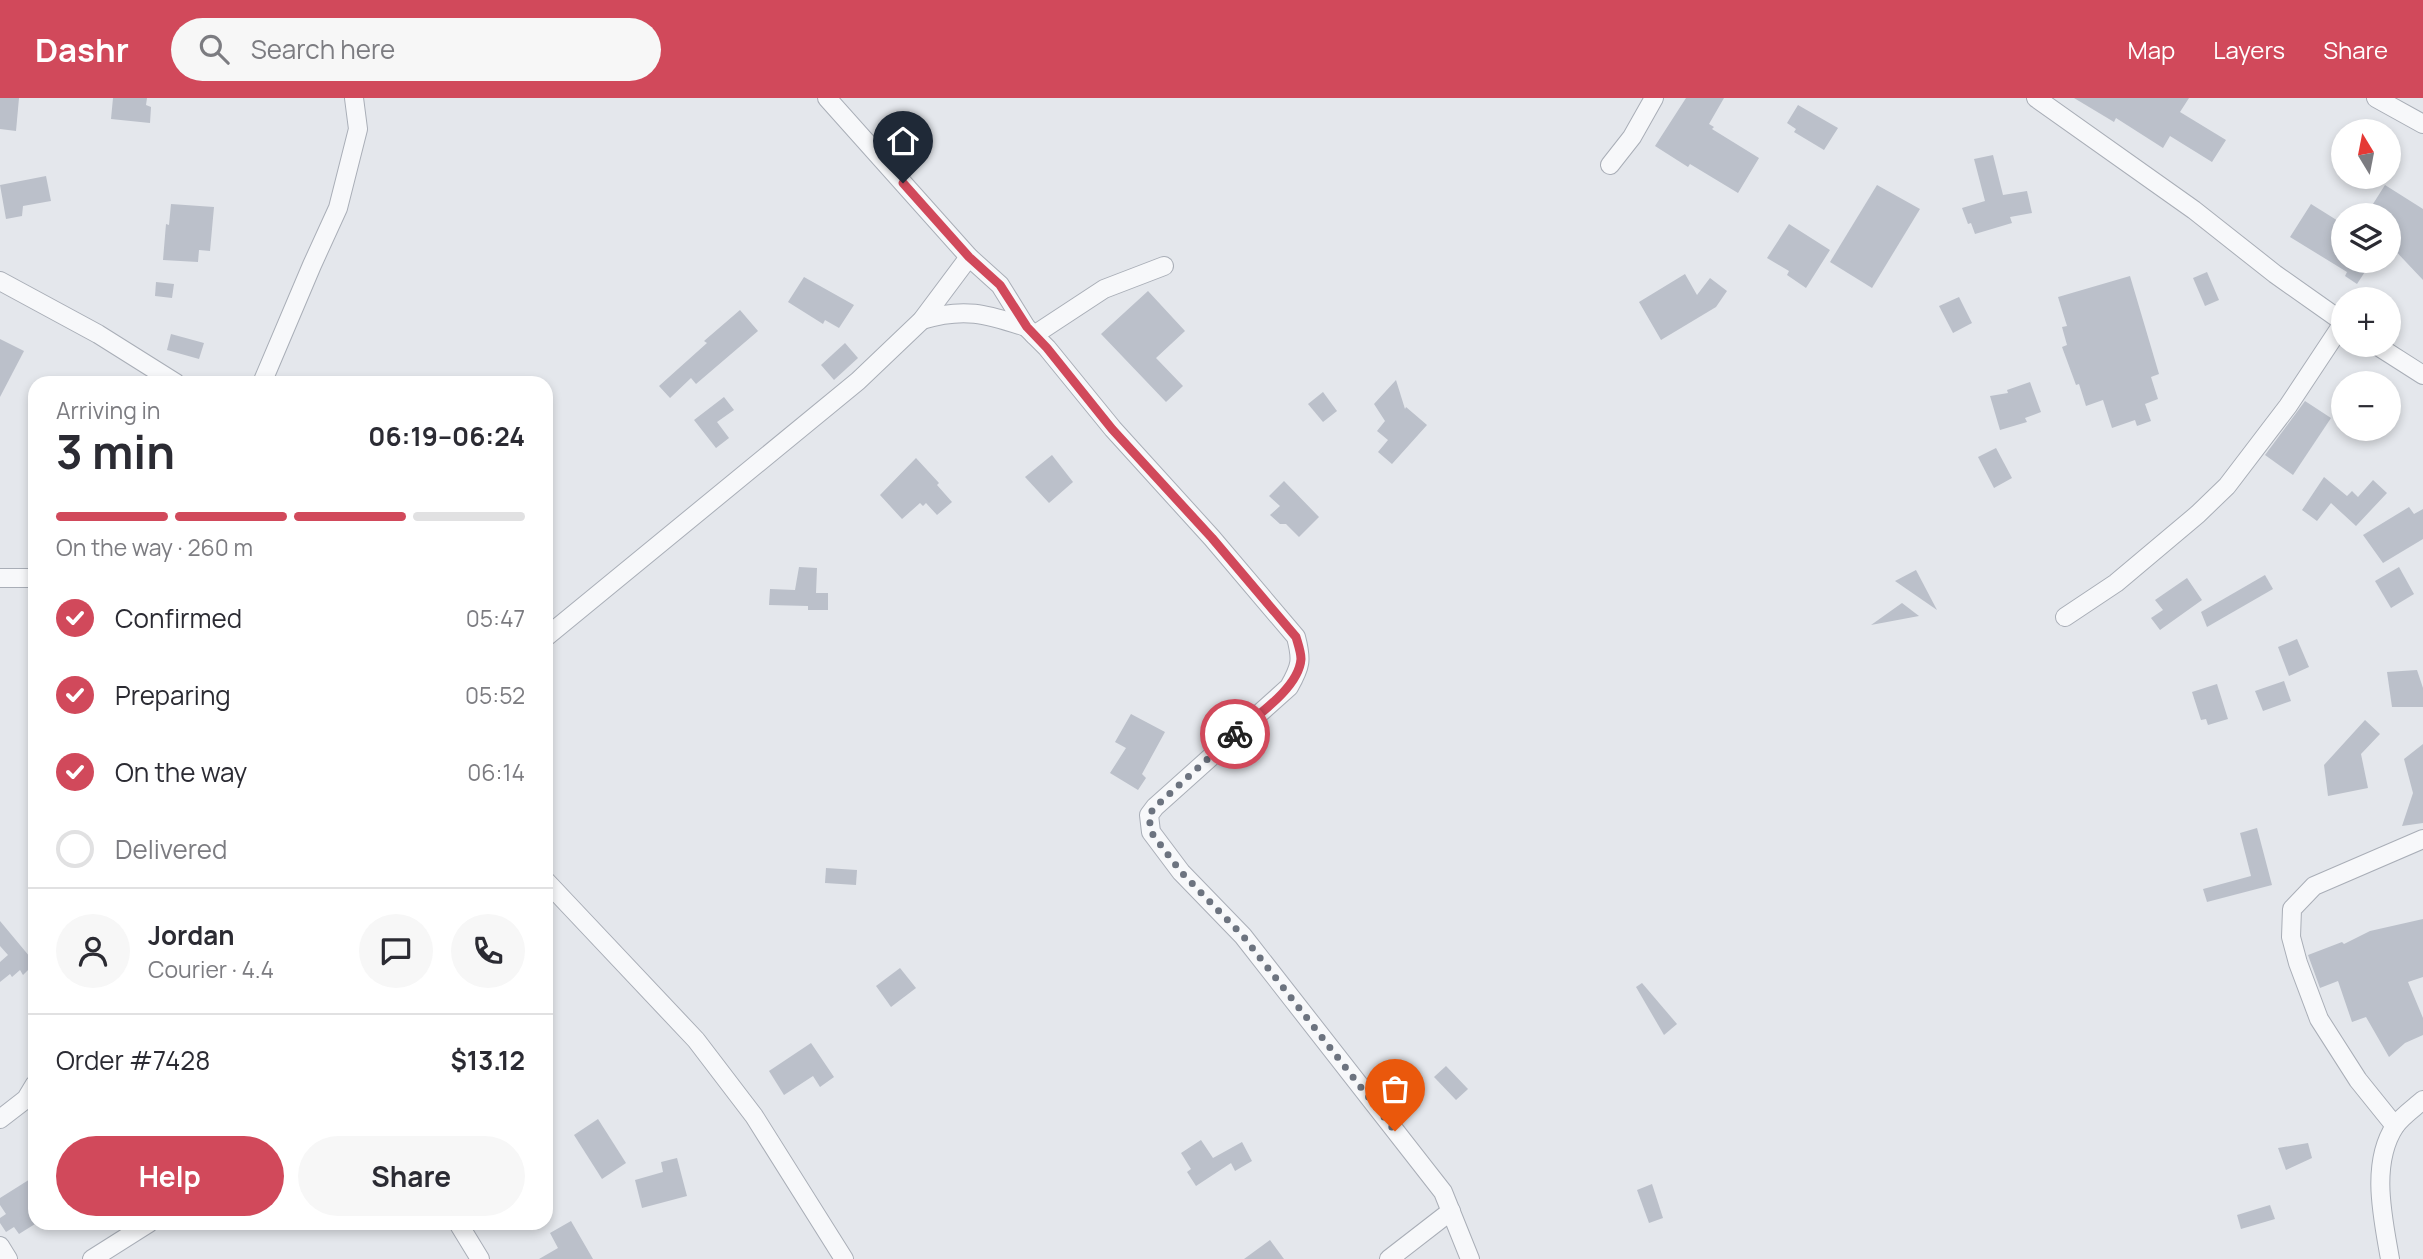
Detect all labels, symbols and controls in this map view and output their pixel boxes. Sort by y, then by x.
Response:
search box [171,18,661,81]
text: Dashr [35,27,129,72]
icon: search [195,30,233,68]
text: Search here [251,31,395,67]
text: Map [2128,33,2175,66]
text: Layers [2213,33,2285,66]
text: Share [2323,33,2388,66]
pin [873,111,933,183]
north arrow [2331,119,2401,189]
map controls [2331,119,2401,441]
icon: home [884,122,922,160]
button: layers [2331,203,2401,273]
button: + [2331,287,2401,357]
button: − [2331,371,2401,441]
text: Arriving in [56,394,161,426]
text: 06:19–06:24 [368,418,525,454]
text: 3 min [56,420,175,483]
text: On the way · 260 m [56,531,253,563]
icon: check [56,599,94,637]
text: Confirmed [115,600,242,636]
text: 05:47 [466,602,525,634]
icon: check [56,676,94,714]
text: Preparing [115,677,231,713]
text: 05:52 [465,679,525,711]
courier [1200,699,1270,769]
icon: bike [1216,715,1254,753]
icon: check [56,753,94,791]
text: On the way [115,754,247,790]
text: 06:14 [467,756,525,788]
text: Delivered [115,831,227,867]
button: person [56,914,130,988]
button: chat [359,914,433,988]
button: phone [451,914,525,988]
text: Jordan [148,917,234,953]
text: Courier · 4.4 [148,953,274,985]
text: Order #7428 [56,1042,210,1078]
text: $13.12 [451,1042,525,1078]
pin [1365,1059,1425,1131]
icon: bag [1376,1070,1414,1108]
button: Help [56,1136,284,1216]
button: Share [298,1136,525,1216]

